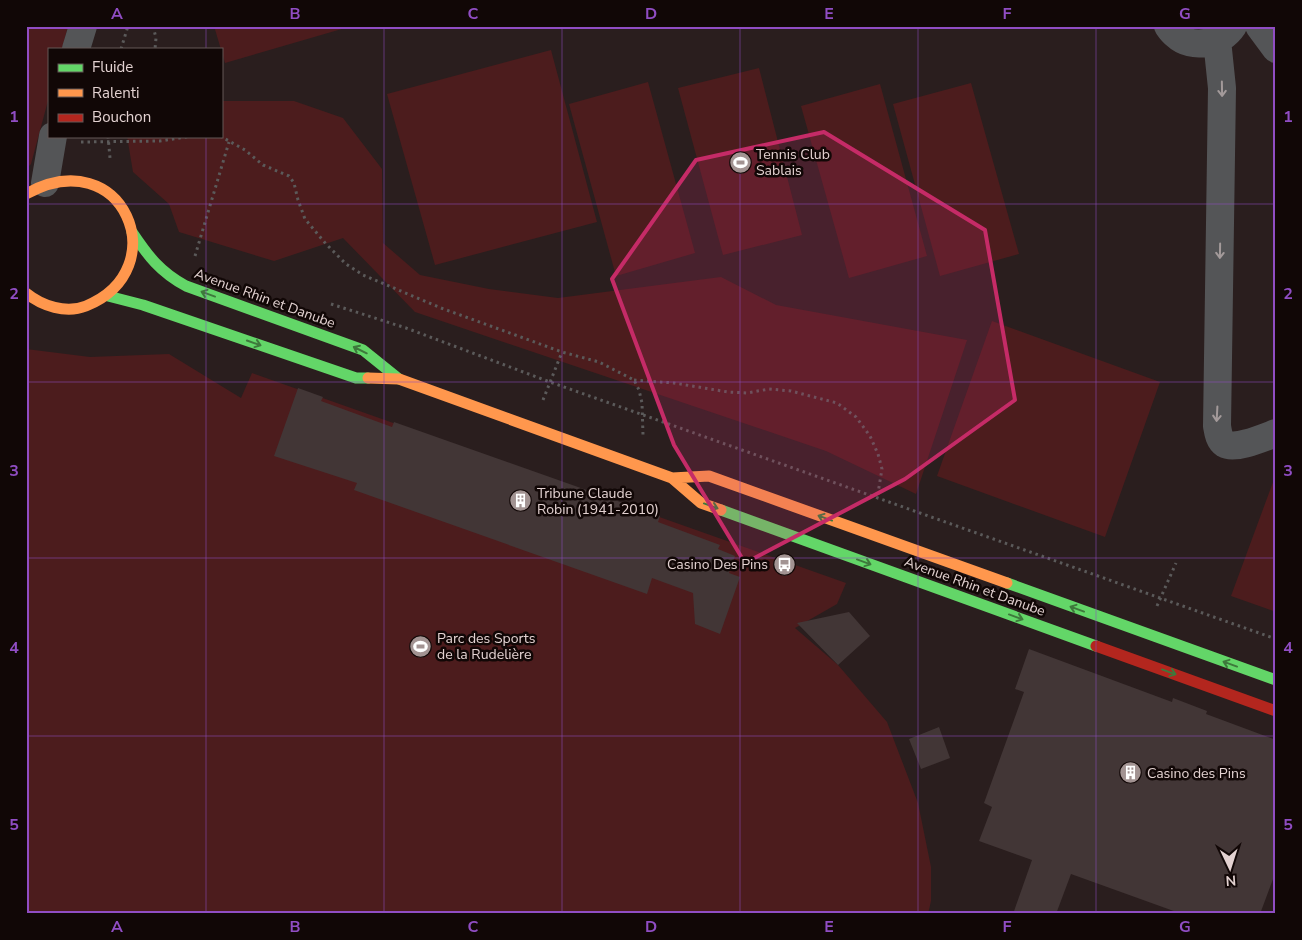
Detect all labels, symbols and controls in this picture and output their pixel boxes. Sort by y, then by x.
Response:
text: A [111,3,123,25]
text: B [289,3,301,25]
text: C [468,3,479,25]
text: D [645,3,657,25]
text: E [824,3,834,25]
text: F [1003,3,1012,25]
text: G [1179,3,1191,25]
legend [48,48,222,138]
text: Fluide [92,57,133,77]
one-way arrow [1217,80,1227,97]
text: Ralenti [92,83,140,103]
text: 1 [9,106,19,128]
text: 1 [1283,106,1293,128]
text: Bouchon [92,107,151,127]
place label: Tennis Club Sablais [756,145,830,180]
sports icon: Tennis Club Sablais [728,150,752,174]
one-way arrow [1215,243,1225,259]
street label: Avenue Rhin et Danube [192,264,338,333]
text: 2 [9,283,19,305]
text: 2 [1283,283,1293,305]
one-way arrow [200,289,216,298]
one-way arrow [246,339,262,348]
one-way arrow [352,345,367,355]
one-way arrow [1213,406,1222,422]
text: 3 [9,460,19,482]
text: 3 [1283,460,1293,482]
place label: Tribune Claude Robin (1941-2010) [537,484,659,519]
building icon: Tribune Claude Robin (1941-2010) [509,489,533,513]
one-way arrow [703,502,718,511]
one-way arrow [818,513,833,522]
bus stop icon: Casino Des Pins [772,552,796,576]
street label: Avenue Rhin et Danube [902,552,1048,621]
place label: Casino Des Pins [667,555,768,574]
one-way arrow [855,558,871,567]
one-way arrow [1070,604,1085,613]
one-way arrow [1008,613,1024,622]
place label: Parc des Sports de la Rudelière [437,629,536,664]
sports icon: Parc des Sports de la Rudelière [409,634,433,658]
text: 4 [9,637,19,659]
text: 4 [1283,637,1293,659]
one-way arrow [1223,659,1238,668]
one-way arrow [1161,668,1176,677]
building icon: Casino des Pins [1119,761,1143,785]
place label: Casino des Pins [1147,764,1246,783]
text: 5 [9,814,19,836]
text: 5 [1283,814,1293,836]
north arrow [1204,842,1254,892]
text: N [1225,871,1237,890]
text: A [111,916,123,938]
text: B [289,916,301,938]
text: C [468,916,479,938]
text: D [645,916,657,938]
text: E [824,916,834,938]
text: F [1003,916,1012,938]
text: G [1179,916,1191,938]

